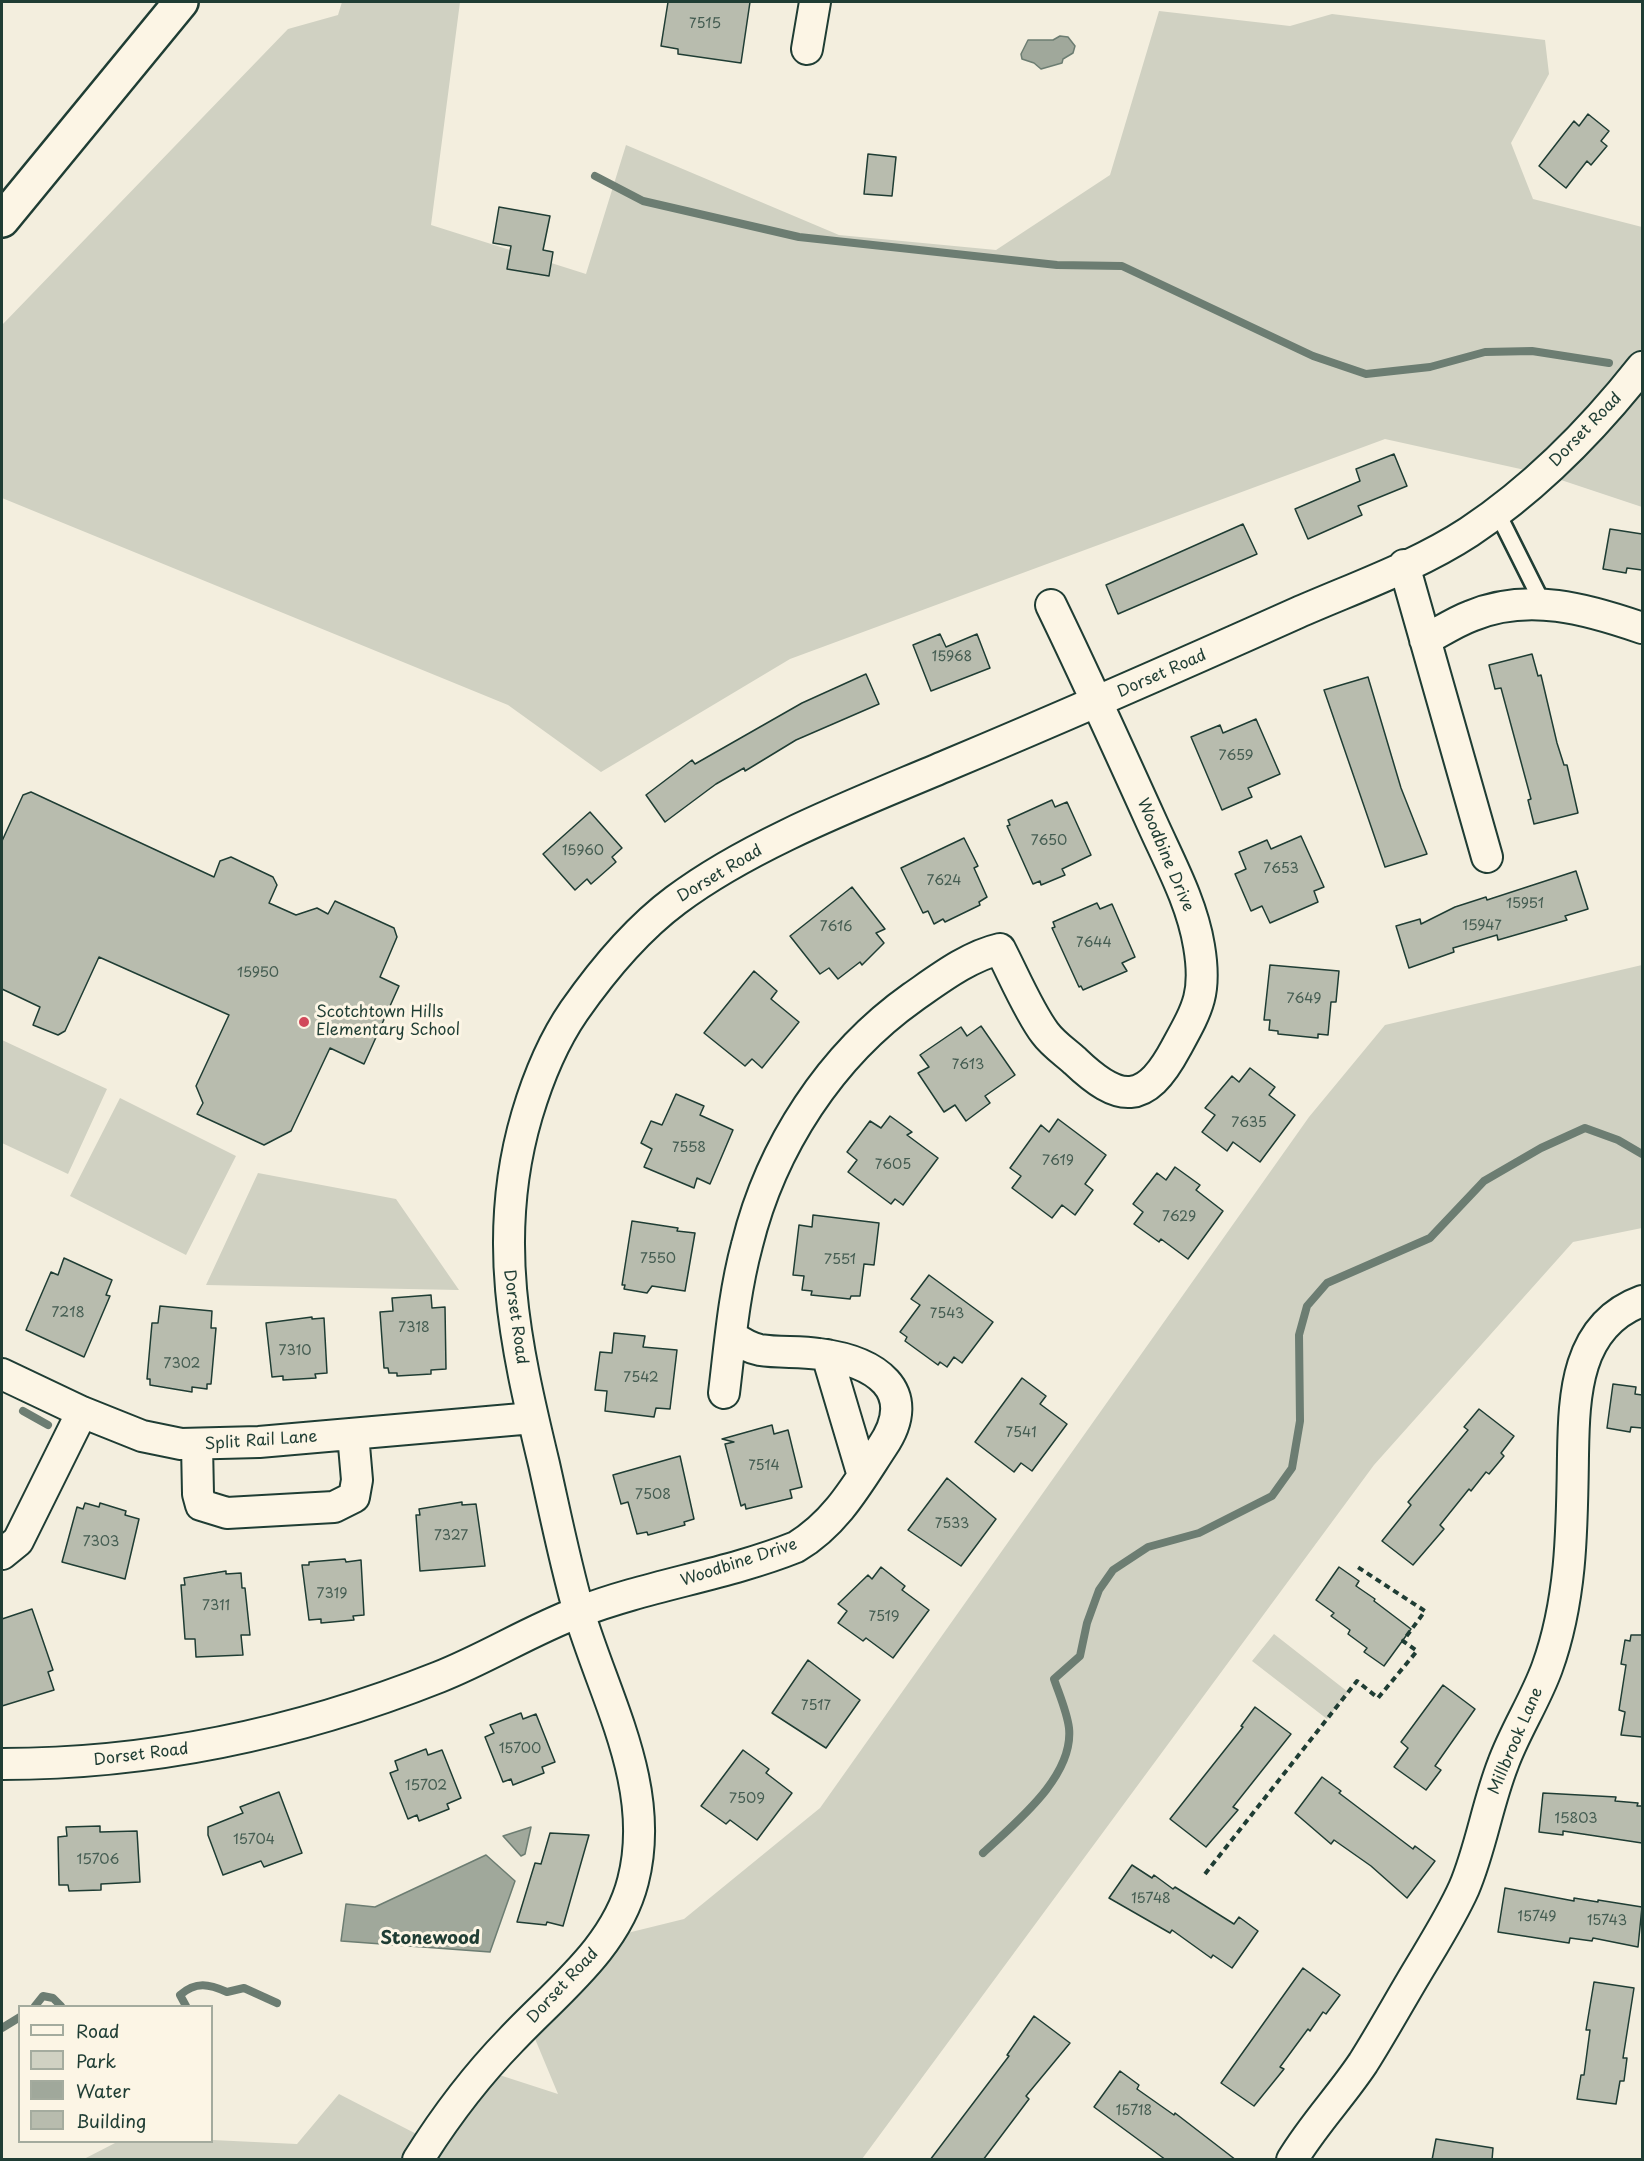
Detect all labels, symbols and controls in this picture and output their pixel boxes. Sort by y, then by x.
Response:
house number: 7515 [689,16,721,32]
street label: Dorset Road [1546,389,1626,471]
street label: Dorset Road [1114,646,1210,702]
house number: 15968 [932,649,972,665]
house number: 7659 [1219,748,1253,764]
street label: Woodbine Drive [1132,795,1198,915]
house number: 7650 [1031,833,1067,849]
street label: Dorset Road [674,841,766,907]
house number: 15960 [562,843,604,859]
house number: 7653 [1263,861,1299,877]
house number: 7624 [926,873,962,889]
house number: 15951 [1506,896,1544,912]
house number: 15947 [1462,918,1502,934]
house number: 7616 [820,919,852,935]
house number: 7644 [1076,935,1112,951]
house number: 15950 [237,965,279,981]
house number: 7649 [1286,991,1322,1007]
place label: Scotchtown Hills Elementary School [316,1003,460,1041]
marker: Scotchtown Hills Elementary School [297,1015,311,1029]
house number: 7613 [952,1057,984,1073]
house number: 7635 [1231,1115,1267,1131]
house number: 7558 [672,1140,706,1156]
house number: 7619 [1042,1153,1074,1169]
house number: 7605 [875,1157,911,1173]
house number: 7629 [1162,1209,1196,1225]
house number: 7550 [640,1251,676,1267]
house number: 7551 [824,1252,856,1268]
street label: Dorset Road [499,1268,531,1366]
house number: 7218 [51,1305,85,1321]
house number: 7543 [930,1306,964,1322]
house number: 7318 [398,1320,430,1336]
house number: 7310 [279,1343,311,1359]
house number: 7302 [164,1356,200,1372]
house number: 7542 [623,1370,659,1386]
house number: 7541 [1005,1425,1037,1441]
street label: Split Rail Lane [204,1427,318,1455]
house number: 7514 [748,1458,780,1474]
house number: 7508 [635,1487,671,1503]
house number: 7533 [935,1516,969,1532]
house number: 7327 [434,1528,468,1544]
house number: 7303 [83,1534,119,1550]
street label: Woodbine Drive [678,1535,800,1591]
house number: 7319 [317,1586,347,1602]
house number: 7311 [202,1598,230,1614]
house number: 7519 [868,1609,900,1625]
street label: Millbrook Lane [1485,1685,1547,1797]
house number: 7517 [801,1698,831,1714]
street label: Dorset Road [92,1740,190,1770]
house number: 15700 [499,1741,541,1757]
house number: 15702 [405,1778,447,1794]
house number: 7509 [729,1791,765,1807]
house number: 15803 [1555,1811,1597,1827]
house number: 15704 [233,1832,275,1848]
house number: 15706 [77,1852,119,1868]
house number: 15748 [1131,1891,1171,1907]
house number: 15749 [1518,1909,1556,1925]
house number: 15743 [1587,1913,1627,1929]
district label: Stonewood [380,1928,480,1950]
street label: Dorset Road [523,1945,603,2027]
legend [18,2005,213,2143]
text: Road [76,2017,120,2044]
text: Park [76,2047,116,2074]
text: Water [76,2077,130,2104]
house number: 15718 [1116,2103,1152,2119]
text: Building [76,2107,146,2134]

